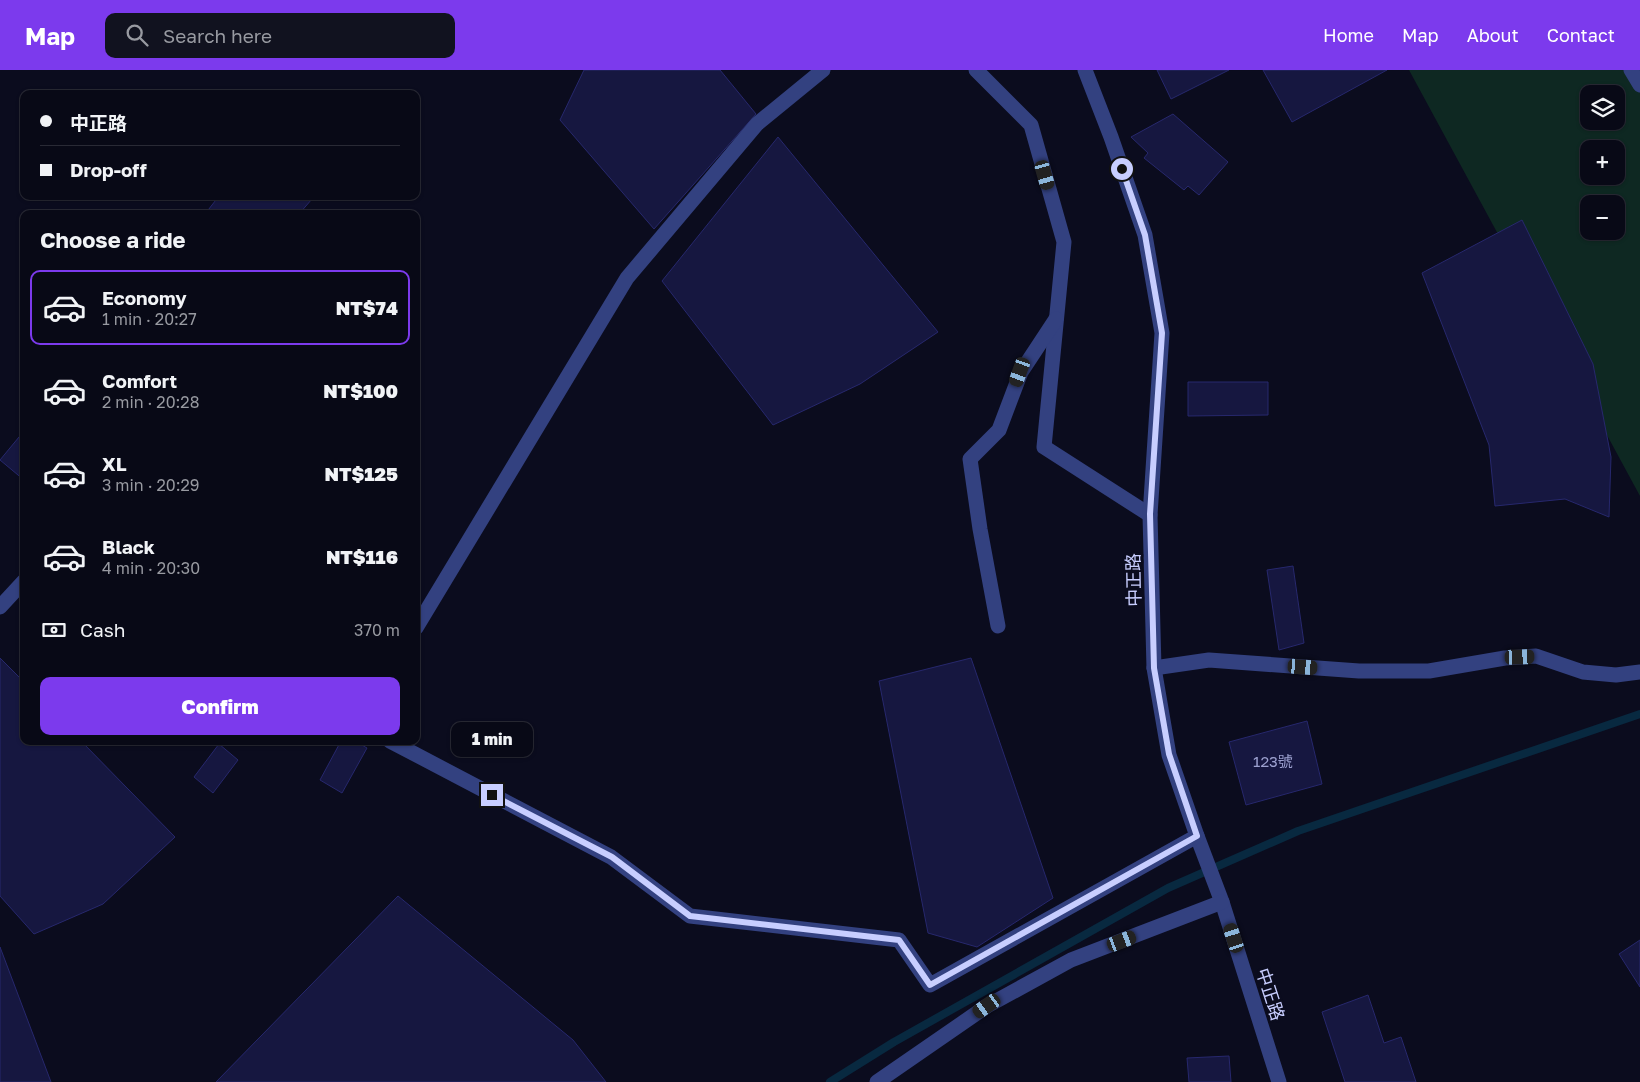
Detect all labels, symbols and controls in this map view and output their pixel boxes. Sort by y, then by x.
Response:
search box [105,13,455,58]
text: Map [25,21,75,50]
icon: search [123,21,151,49]
text: Search here [163,24,272,47]
text: Home [1323,24,1374,46]
text: Map [1402,24,1439,46]
text: About [1467,24,1519,46]
text: Contact [1547,24,1615,46]
map controls [1580,85,1625,240]
button: layers [1580,85,1625,130]
text: 中正路 [70,111,127,134]
button: + [1580,140,1625,185]
text: Drop-off [70,158,147,181]
route start [1111,158,1133,180]
car [1033,159,1056,191]
button: − [1580,195,1625,240]
text: Choose a ride [40,226,186,253]
icon: car [42,285,87,330]
text: Economy [102,286,187,309]
text: NT$74 [336,296,398,319]
text: 1 min · 20:27 [102,309,197,329]
car [1007,355,1032,389]
icon: car [42,368,87,413]
text: Comfort [102,369,177,392]
text: NT$100 [323,379,398,402]
text: 2 min · 20:28 [102,392,199,412]
icon: car [42,451,87,496]
text: XL [102,452,127,475]
text: NT$125 [325,462,398,485]
text: 3 min · 20:29 [102,475,199,495]
icon: car [42,534,87,579]
text: Black [102,535,155,558]
text: NT$116 [326,545,398,568]
street label: 中正路 [1122,553,1144,607]
text: 4 min · 20:30 [102,558,200,578]
icon: cash [40,616,68,644]
text: Cash [80,618,125,641]
text: 370 m [354,620,400,640]
car [1504,649,1535,665]
car [1287,658,1318,676]
button: Confirm [40,677,400,735]
callout: 1 min [451,722,533,758]
text: 1 min [472,729,512,749]
house number: 123號 [1253,752,1293,770]
route end [481,784,503,806]
car [1222,921,1245,955]
car [1105,929,1138,953]
street label: 中正路 [1252,965,1290,1023]
car [970,991,1003,1021]

